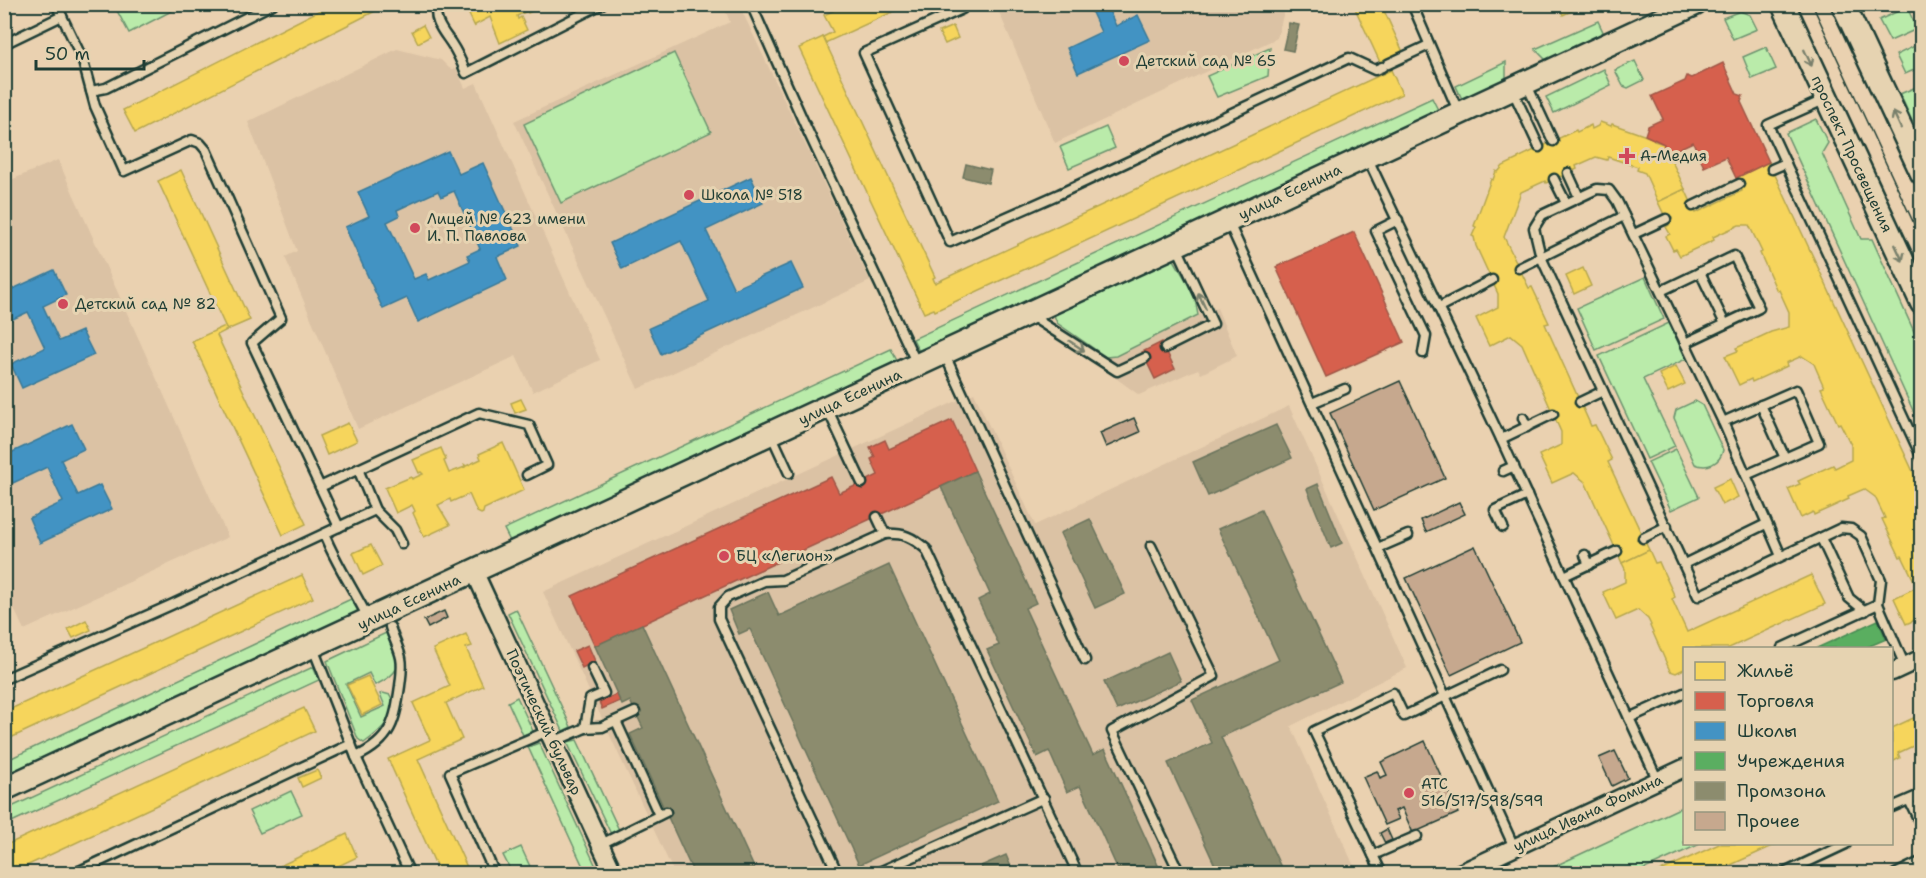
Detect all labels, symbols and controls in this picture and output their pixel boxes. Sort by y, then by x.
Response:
scale bar [36,33,144,71]
text: 50 m [45,42,90,66]
one-way arrow [1802,48,1814,66]
place label: Детский сад № 65 [1136,51,1276,71]
marker: Детский сад № 65 [1117,54,1131,68]
street label: проспект Просвещения [1807,72,1897,236]
one-way arrow [1891,111,1902,129]
place label: А-Медия [1640,146,1707,166]
marker: А-Медия [1618,147,1636,165]
street label: улица Есенина [1235,159,1345,225]
place label: Школа № 518 [701,185,803,205]
marker: Школа № 518 [682,188,696,202]
place label: Лицей № 623 имени И. П. Павлова [427,209,586,246]
marker: Лицей № 623 имени И. П. Павлова [408,221,422,235]
one-way arrow [1893,244,1905,262]
one-way arrow [1195,292,1207,310]
place label: Детский сад № 82 [75,294,216,314]
marker: Детский сад № 82 [56,297,70,311]
one-way arrow [1068,340,1085,352]
street label: улица Есенина [795,364,905,430]
place label: БЦ «Легион» [736,546,833,566]
marker: БЦ «Легион» [717,549,731,563]
street label: улица Есенина [354,569,464,635]
street label: Поэтический бульвар [501,646,587,798]
legend [1683,647,1893,845]
text: Жильё [1737,659,1794,683]
text: Торговля [1737,689,1815,713]
text: Школы [1737,719,1797,743]
text: Учреждения [1737,749,1845,773]
street label: улица Ивана Фомина [1510,769,1667,857]
place label: АТС 516/517/598/599 [1421,774,1544,811]
text: Промзона [1737,779,1826,803]
marker: АТС 516/517/598/599 [1402,786,1416,800]
text: Прочее [1737,809,1800,833]

